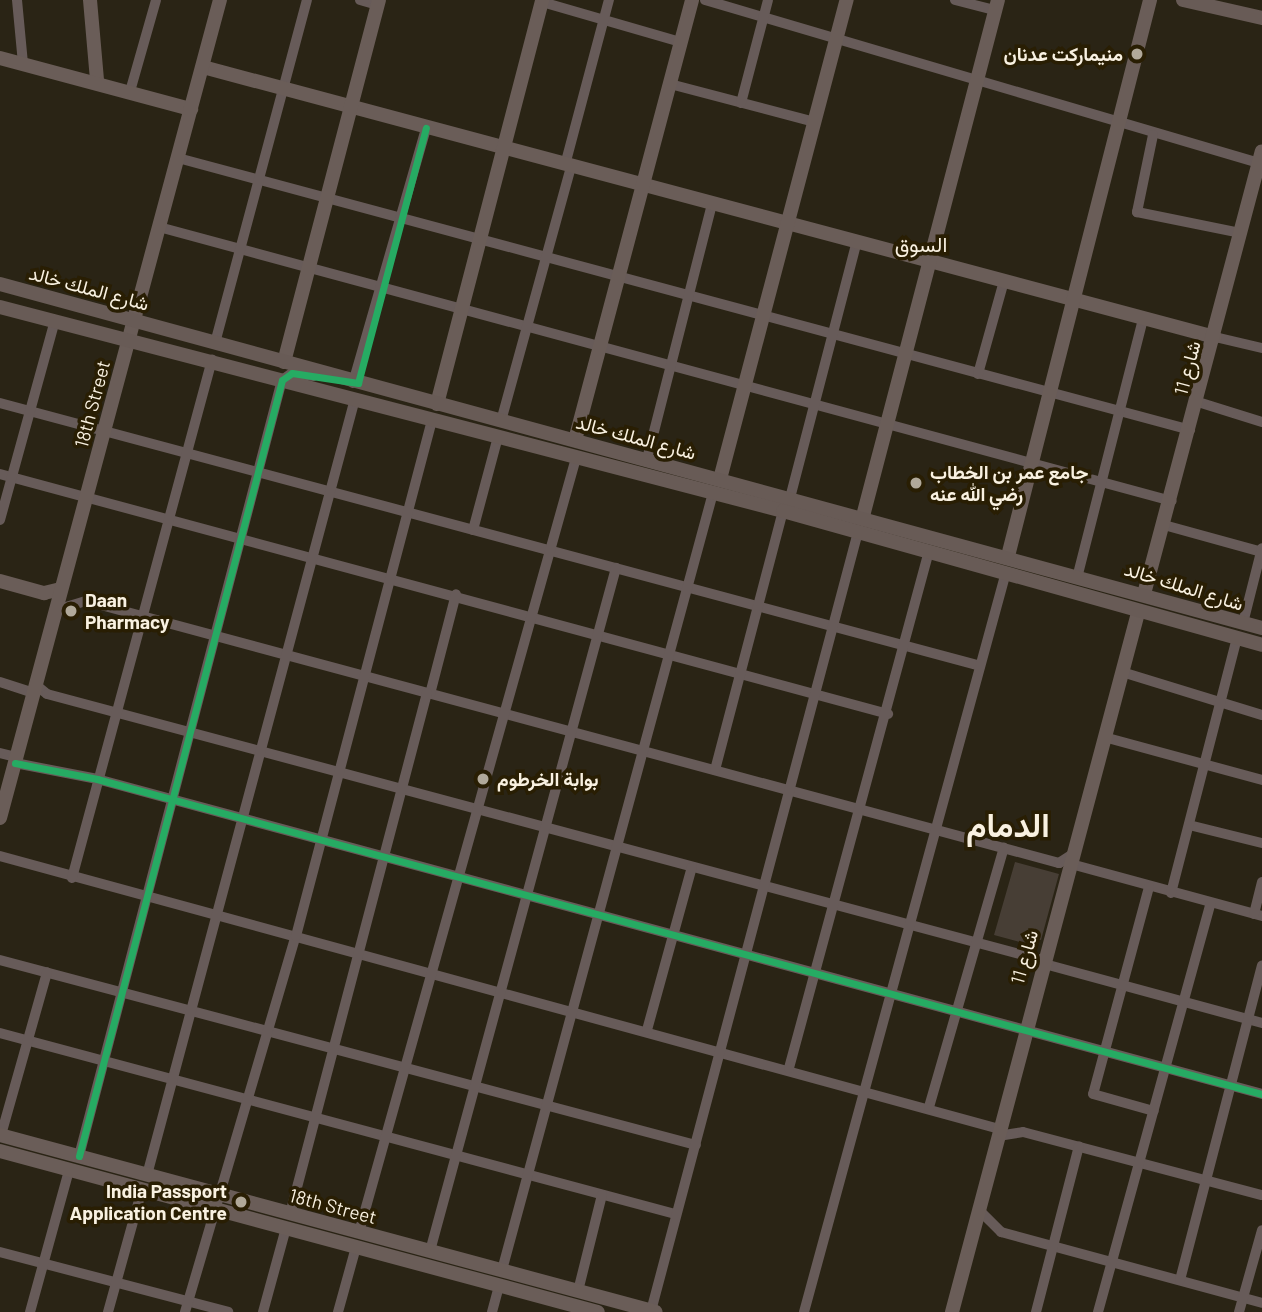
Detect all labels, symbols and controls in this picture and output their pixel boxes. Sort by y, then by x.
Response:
place label: منيماركت عدنان [1003,43,1123,65]
marker: منيماركت عدنان [1129,46,1145,62]
district label: السوق [895,231,947,257]
street label: شارع الملك خالد [27,261,151,315]
street label: شارع 11 [1169,338,1205,398]
street label: 18th Street [69,358,115,450]
street label: شارع الملك خالد [574,410,698,464]
place label: جامع عمر بن الخطاب رضي الله عنه [930,461,1088,505]
marker: جامع عمر بن الخطاب رضي الله عنه [908,475,924,491]
street label: شارع الملك خالد [1122,557,1246,615]
place label: Daan Pharmacy [85,589,169,633]
marker: Daan Pharmacy [63,603,79,619]
place label: بوابة الخرطوم [497,768,598,790]
marker: بوابة الخرطوم [475,771,491,787]
district label: الدمام [966,805,1050,845]
street label: شارع 11 [1005,927,1043,987]
place label: India Passport Application Centre [69,1180,227,1224]
street label: 18th Street [287,1183,379,1229]
marker: India Passport Application Centre [233,1194,249,1210]

